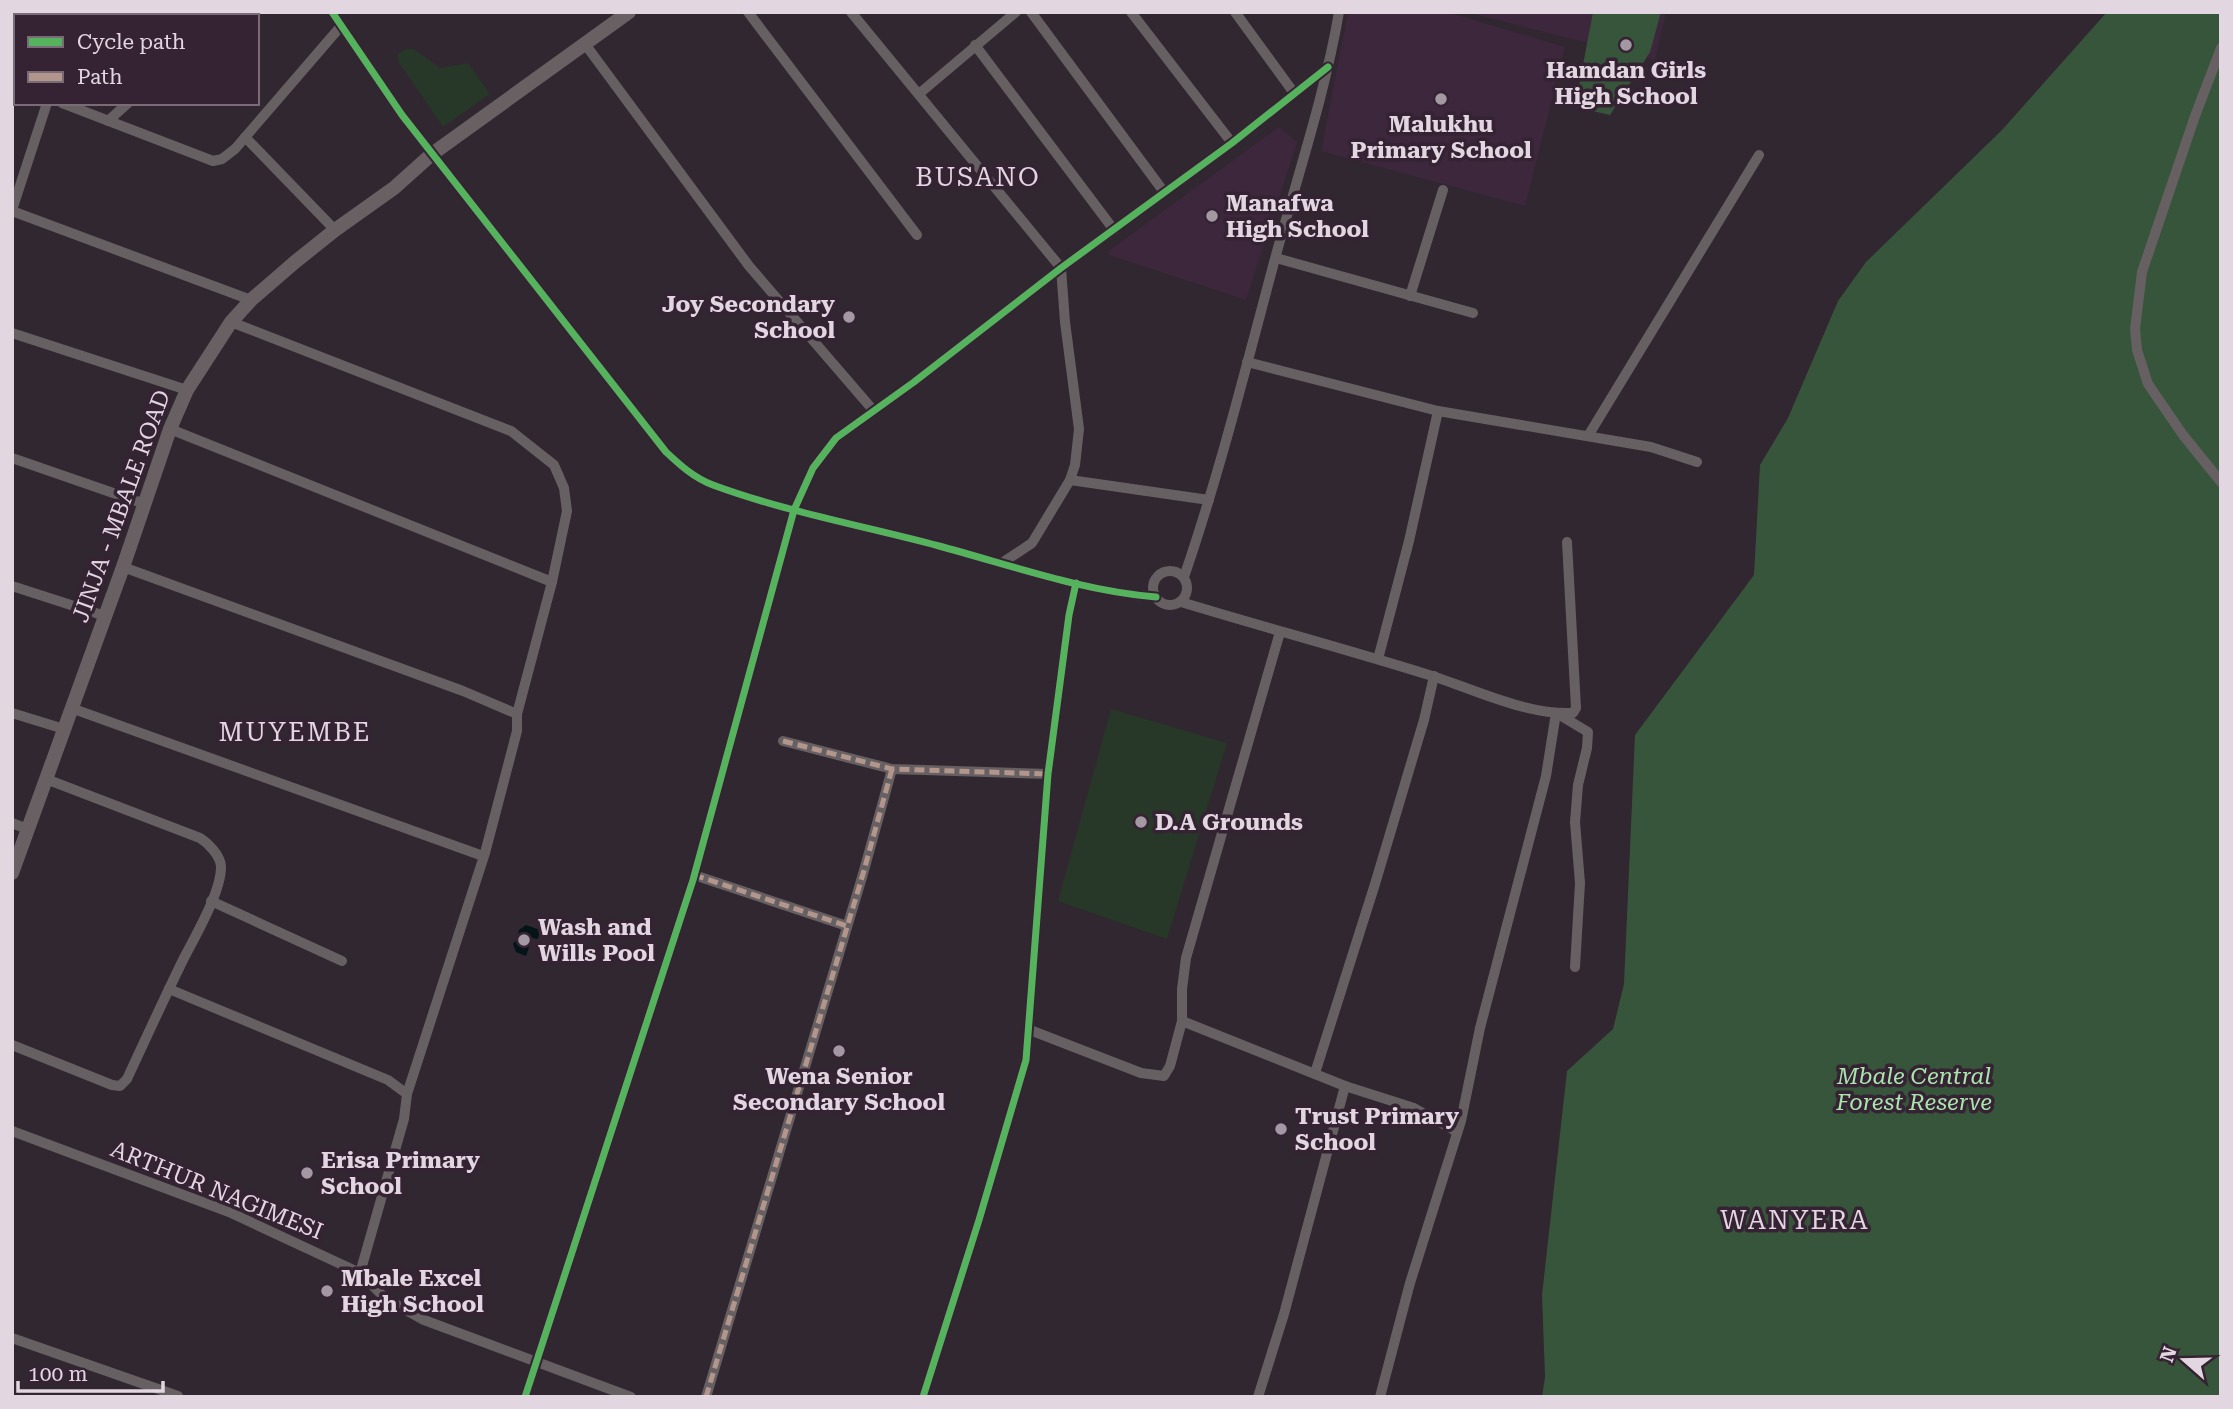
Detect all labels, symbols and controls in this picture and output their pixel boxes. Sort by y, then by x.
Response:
legend [14,14,259,105]
text: Cycle path [77,30,186,54]
marker: Hamdan Girls High School [1618,37,1634,53]
place label: Hamdan Girls High School [1546,57,1706,110]
text: Path [77,65,123,89]
marker: Malukhu Primary School [1433,91,1449,107]
place label: Malukhu Primary School [1350,111,1532,164]
district label: BUSANO [915,162,1041,192]
place label: Manafwa High School [1226,190,1369,243]
marker: Manafwa High School [1204,208,1220,224]
place label: Joy Secondary School [662,291,835,344]
marker: Joy Secondary School [841,309,857,325]
street label: JINJA - MBALE ROAD [67,386,176,626]
district label: MUYEMBE [218,717,372,747]
place label: D.A Grounds [1155,809,1303,836]
marker: D.A Grounds [1133,814,1149,830]
place label: Wash and Wills Pool [538,914,655,967]
marker: Wash and Wills Pool [516,932,532,948]
marker: Wena Senior Secondary School [831,1043,847,1059]
place label: Wena Senior Secondary School [733,1063,945,1116]
park label: Mbale Central Forest Reserve [1835,1063,1992,1116]
place label: Trust Primary School [1295,1103,1459,1156]
marker: Trust Primary School [1273,1121,1289,1137]
street label: ARTHUR NAGIMESI [107,1136,327,1245]
place label: Erisa Primary School [321,1147,480,1200]
marker: Erisa Primary School [299,1165,315,1181]
district label: WANYERA [1720,1205,1870,1235]
place label: Mbale Excel High School [341,1265,484,1318]
marker: Mbale Excel High School [319,1283,335,1299]
north arrow [2149,1325,2219,1395]
text: N [2155,1343,2182,1365]
scale bar [18,1350,163,1394]
text: 100 m [28,1362,88,1386]

